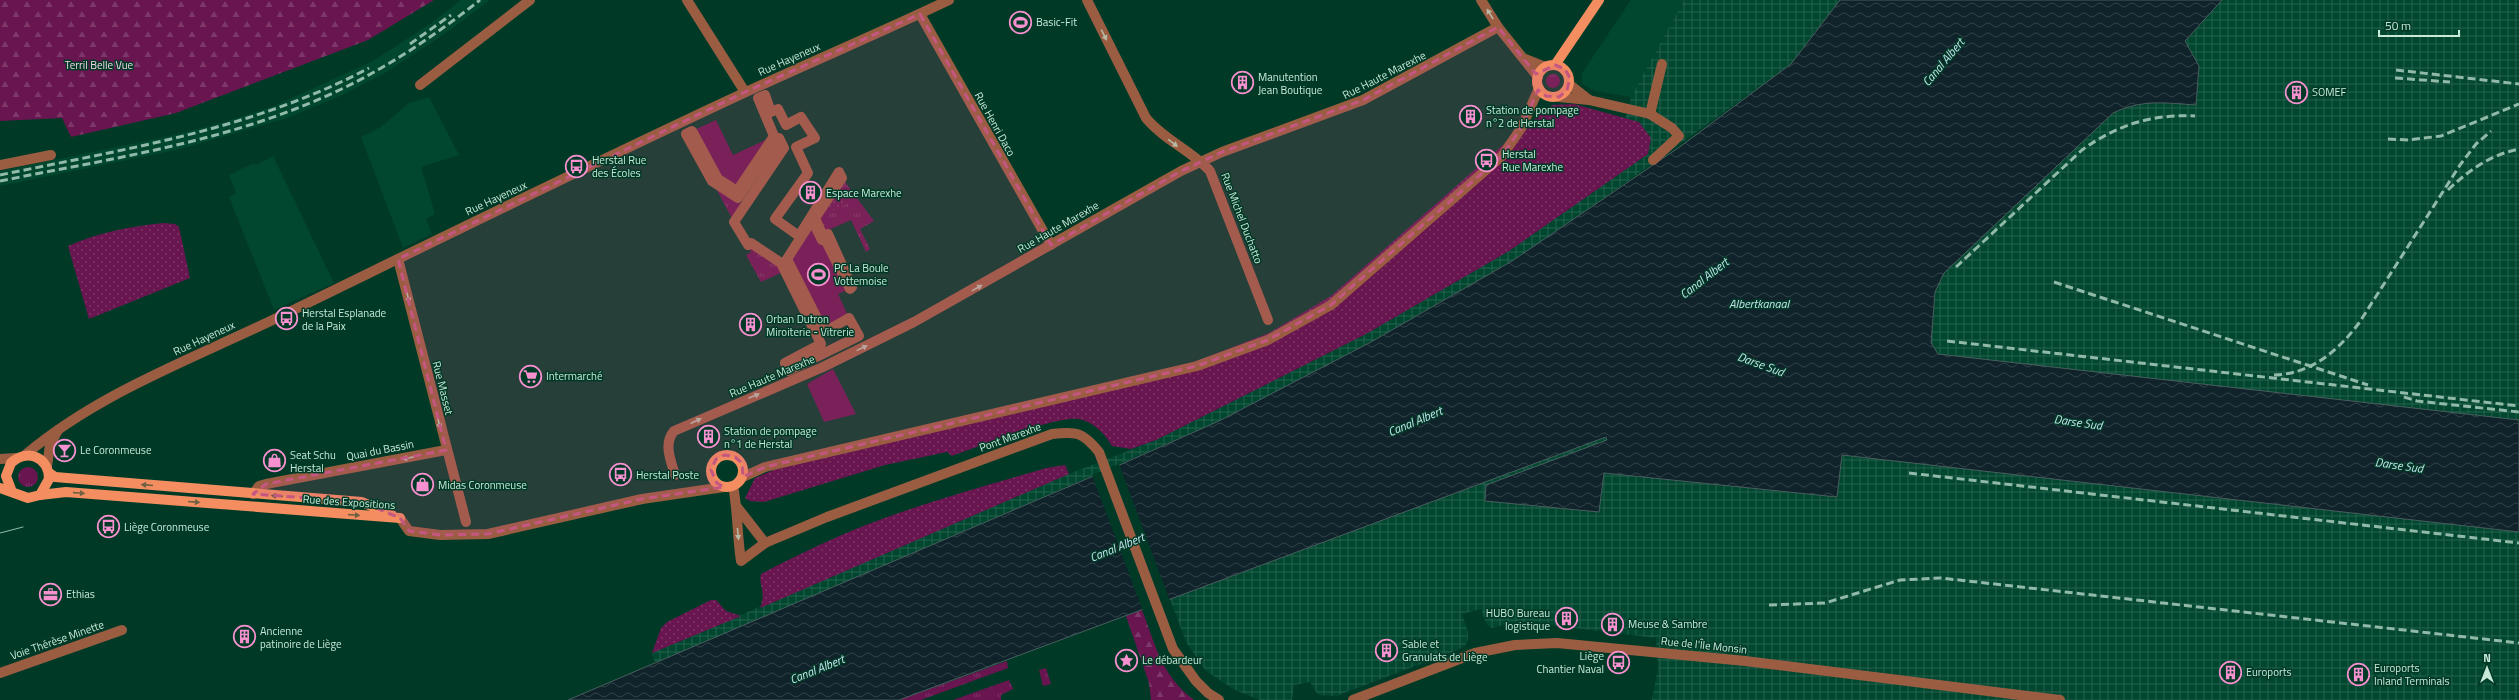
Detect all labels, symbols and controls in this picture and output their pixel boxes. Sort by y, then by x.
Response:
one-way arrow [1486,8,1493,20]
sports icon: Basic-Fit [1008,9,1034,35]
scale bar [2379,12,2459,38]
place label: Basic-Fit [1036,14,1077,30]
text: 50 m [2385,16,2411,35]
one-way arrow [1101,29,1107,41]
water label: Canal Albert [1917,33,1970,90]
street label: Rue Hayeneux [755,38,823,80]
street label: Rue Haute Marexhe [1340,47,1429,103]
park label: Terril Belle Vue [65,57,134,73]
place label: Manutention Jean Boutique [1258,69,1323,98]
building icon: Manutention Jean Boutique [1230,70,1256,96]
building icon: SOMEF [2283,79,2309,105]
place label: SOMEF [2312,84,2347,100]
street label: Rue Henri Daco [971,89,1019,159]
place label: Station de pompage n°2 de Herstal [1486,102,1579,131]
building icon: Station de pompage n°2 de Herstal [1457,103,1483,129]
one-way arrow [1168,138,1179,147]
place label: Herstal Rue Marexhe [1502,146,1563,175]
bus stop icon: Herstal Rue Marexhe [1474,147,1500,173]
place label: Herstal Rue des Écoles [592,152,647,181]
bus stop icon: Herstal Rue des Écoles [563,153,589,179]
street label: Rue Michel Duchatto [1217,170,1267,266]
street label: Rue Hayeneux [462,177,530,219]
building icon: Espace Marexhe [797,180,823,206]
place label: Espace Marexhe [826,185,902,201]
street label: Rue Haute Marexhe [1014,197,1102,257]
water label: Canal Albert [1675,252,1733,303]
place label: PC La Boule Vottemoise [834,260,889,289]
sports icon: PC La Boule Vottemoise [806,261,832,287]
one-way arrow [971,284,983,291]
one-way arrow [405,290,411,303]
water label: Albertkanaal [1729,294,1790,313]
place label: Herstal Esplanade de la Paix [302,305,386,334]
bus stop icon: Herstal Esplanade de la Paix [274,306,300,332]
place label: Orban Dutron Miroiterie - Vitrerie [766,311,855,340]
building icon: Orban Dutron Miroiterie - Vitrerie [737,312,763,338]
street label: Rue Hayeneux [170,317,238,359]
one-way arrow [856,345,868,351]
water label: Darse Sud [1735,347,1789,382]
street label: Rue Haute Marexhe [727,351,818,401]
street label: Rue Masset [429,359,457,417]
supermarket icon: Intermarché [517,363,543,389]
place label: Intermarché [546,368,603,384]
one-way arrow [749,393,761,399]
water label: Canal Albert [1385,401,1446,441]
water label: Darse Sud [2053,409,2105,435]
one-way arrow [436,417,442,429]
one-way arrow [691,418,702,424]
street label: Pont Marexhe [977,418,1044,456]
place label: Station de pompage n°1 de Herstal [724,423,817,452]
building icon: Station de pompage n°1 de Herstal [695,424,721,450]
street label: Quai du Bassin [345,436,415,464]
bar icon: Le Coronmeuse [51,437,77,463]
place label: Le Coronmeuse [80,442,152,458]
place label: Seat Schu Herstal [290,447,336,476]
shop icon: Seat Schu Herstal [261,448,287,474]
water label: Darse Sud [2374,452,2426,478]
one-way arrow [401,455,414,461]
bus stop icon: Herstal Poste [607,462,633,488]
place label: Herstal Poste [636,467,699,483]
shop icon: Midas Coronmeuse [410,472,436,498]
place label: Midas Coronmeuse [438,477,527,493]
one-way arrow [141,482,153,489]
one-way arrow [73,490,85,497]
street label: Rue des Expositions [302,491,396,513]
one-way arrow [271,492,283,499]
one-way arrow [188,499,200,506]
one-way arrow [348,511,360,518]
bus stop icon: Liège Coronmeuse [95,514,121,540]
place label: Liège Coronmeuse [124,519,210,535]
water label: Canal Albert [1087,527,1148,567]
one-way arrow [734,528,741,540]
office icon: Ethias [38,581,64,607]
place label: Ethias [66,586,95,602]
place label: HUBO Bureau logistique [1486,605,1550,634]
building icon: HUBO Bureau logistique [1553,606,1579,632]
building icon: Meuse & Sambre [1600,611,1626,637]
street label: Voie Thérèse Minette [8,616,106,664]
place label: Meuse & Sambre [1628,616,1708,632]
place label: Ancienne patinoire de Liège [260,623,342,652]
building icon: Ancienne patinoire de Liège [232,624,258,650]
street label: Rue de l'Île Monsin [1660,633,1748,657]
place label: Sable et Granulats de Liège [1402,636,1488,665]
building icon: Sable et Granulats de Liège [1373,637,1399,663]
place icon: Le débardeur [1113,647,1139,673]
place label: Liège Chantier Naval [1537,648,1604,677]
north arrow [2467,648,2507,688]
water label: Canal Albert [787,649,848,689]
bus stop icon: Liège Chantier Naval [1606,649,1632,675]
text: N [2483,650,2491,666]
place label: Le débardeur [1142,652,1203,668]
building icon: Euroports [2218,659,2244,685]
place label: Euroports Inland Terminals [2374,660,2450,689]
building icon: Euroports Inland Terminals [2345,661,2371,687]
place label: Euroports [2246,664,2292,680]

